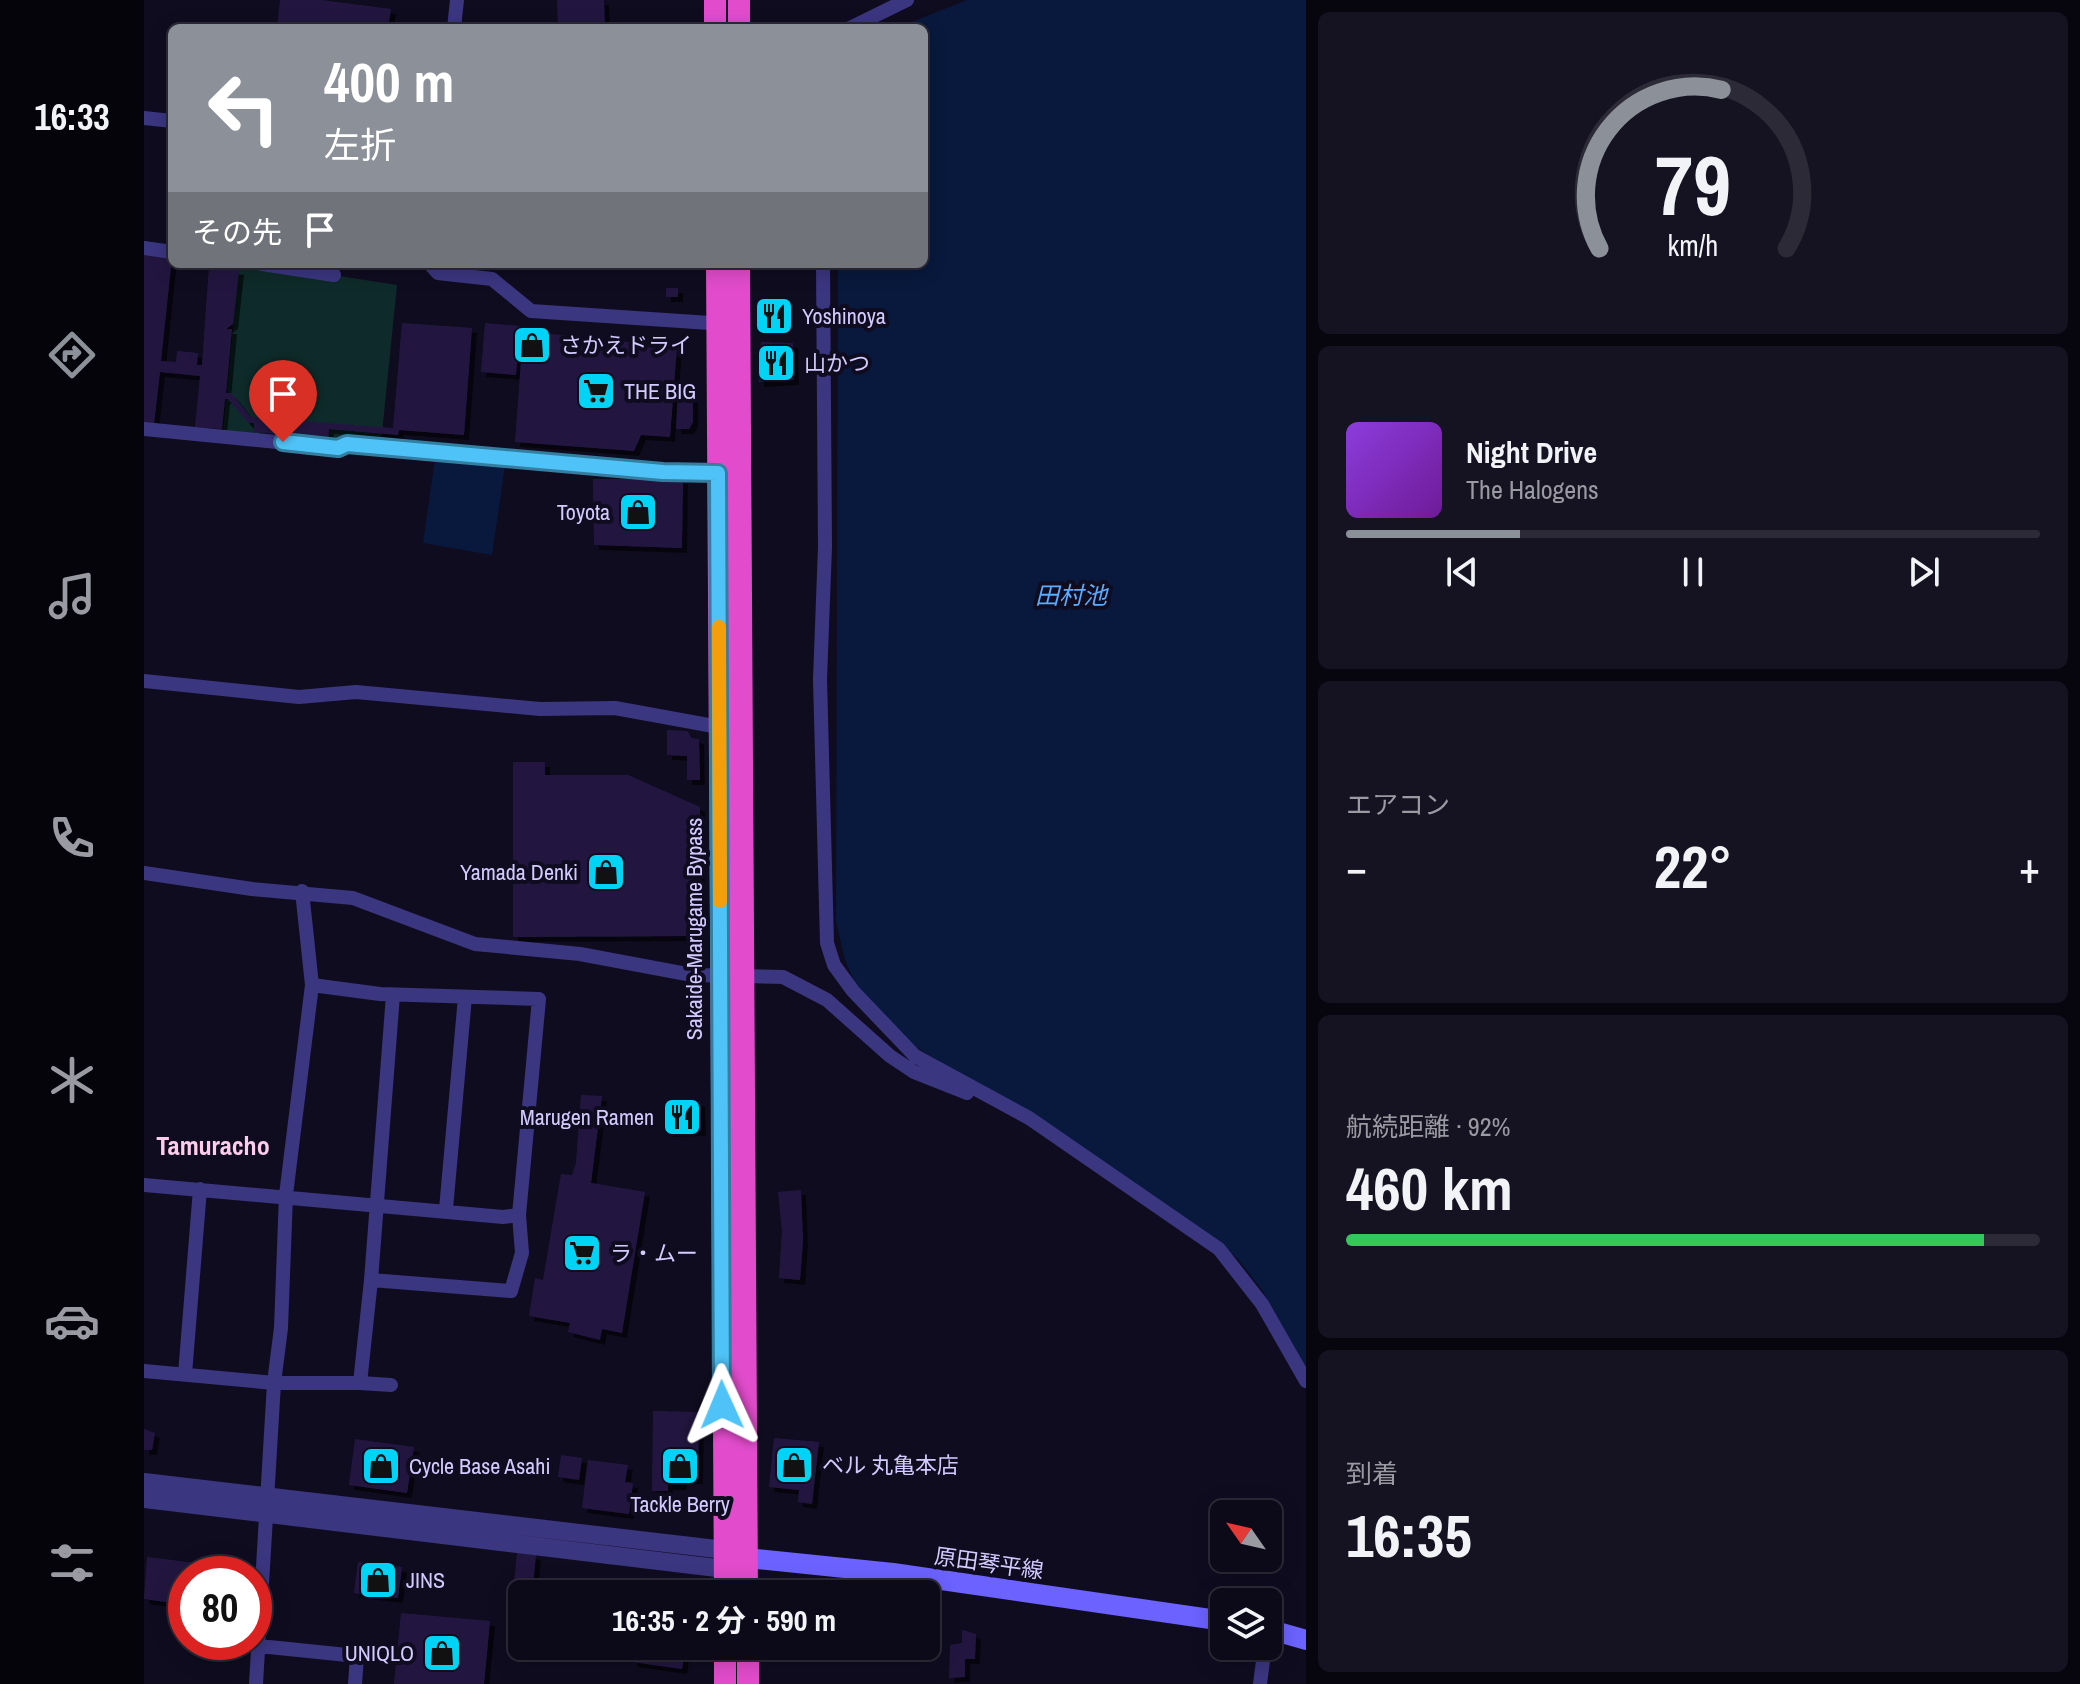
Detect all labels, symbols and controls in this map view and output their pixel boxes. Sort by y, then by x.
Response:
text: 400 m [324,44,454,119]
icon: left [192,56,296,160]
text: 16:33 [34,93,110,141]
text: 左折 [324,121,396,169]
text: 79 [1655,129,1731,241]
icon: arrive [298,208,342,252]
text: その先 [192,212,282,252]
text: km/h [1668,226,1718,265]
restaurant icon: Yoshinoya [753,295,795,337]
place label: Yoshinoya [802,301,886,331]
shop icon: さかえドライ [511,324,553,366]
icon: directions [44,327,100,383]
place label: さかえドライ [560,330,692,360]
restaurant icon: 山かつ [755,342,797,384]
place label: 山かつ [804,348,870,378]
pin [249,360,317,442]
supermarket icon: THE BIG [575,370,617,412]
icon: arrive [261,372,305,416]
place label: THE BIG [624,376,696,406]
text: Night Drive [1466,432,1597,472]
text: The Halogens [1466,472,1599,507]
shop icon: Toyota [617,491,659,533]
place label: Toyota [557,497,610,527]
icon: previous [1440,550,1484,594]
icon: pause [1671,550,1715,594]
icon: next [1902,550,1946,594]
icon: music [44,568,100,624]
water label: 田村池 [1035,579,1109,611]
text: エアコン [1346,787,1450,822]
icon: phone [44,810,100,866]
street label: Sakaide-Marugame Bypass [679,818,709,1040]
text: 22° [1654,826,1732,907]
text: − [1346,837,1367,897]
text: + [2019,837,2040,897]
shop icon: Yamada Denki [585,851,627,893]
place label: Yamada Denki [460,857,578,887]
icon: climate [44,1052,100,1108]
restaurant icon: Marugen Ramen [661,1096,703,1138]
place label: Marugen Ramen [520,1102,654,1132]
text: 航続距離 · 92% [1346,1109,1510,1144]
district label: Tamuracho [156,1128,270,1163]
text: 460 km [1346,1148,1513,1229]
supermarket icon: ラ・ムー [561,1232,603,1274]
place label: ラ・ムー [610,1238,698,1268]
icon: car [44,1293,100,1349]
position arrow [680,1363,764,1447]
shop icon: ベル 丸亀本店 [773,1444,815,1486]
shop icon: Cycle Base Asahi [360,1445,402,1487]
shop icon: Tackle Berry [659,1445,701,1487]
place label: ベル 丸亀本店 [822,1450,959,1480]
place label: Cycle Base Asahi [409,1451,550,1481]
text: 到着 [1346,1456,1398,1491]
place label: Tackle Berry [630,1489,730,1519]
text: 16:35 [1346,1495,1472,1576]
north arrow [1210,1500,1282,1572]
map controls [1210,1500,1282,1660]
icon: filters [44,1535,100,1591]
street label: 原田琴平線 [932,1540,1046,1586]
speed limit sign: 80 [168,1556,272,1660]
shop icon: JINS [357,1559,399,1601]
place label: JINS [406,1565,445,1595]
button: layers [1210,1588,1282,1660]
text: 16:35 · 2 分 · 590 m [612,1600,836,1640]
shop icon: UNIQLO [421,1632,463,1674]
place label: UNIQLO [345,1638,414,1668]

